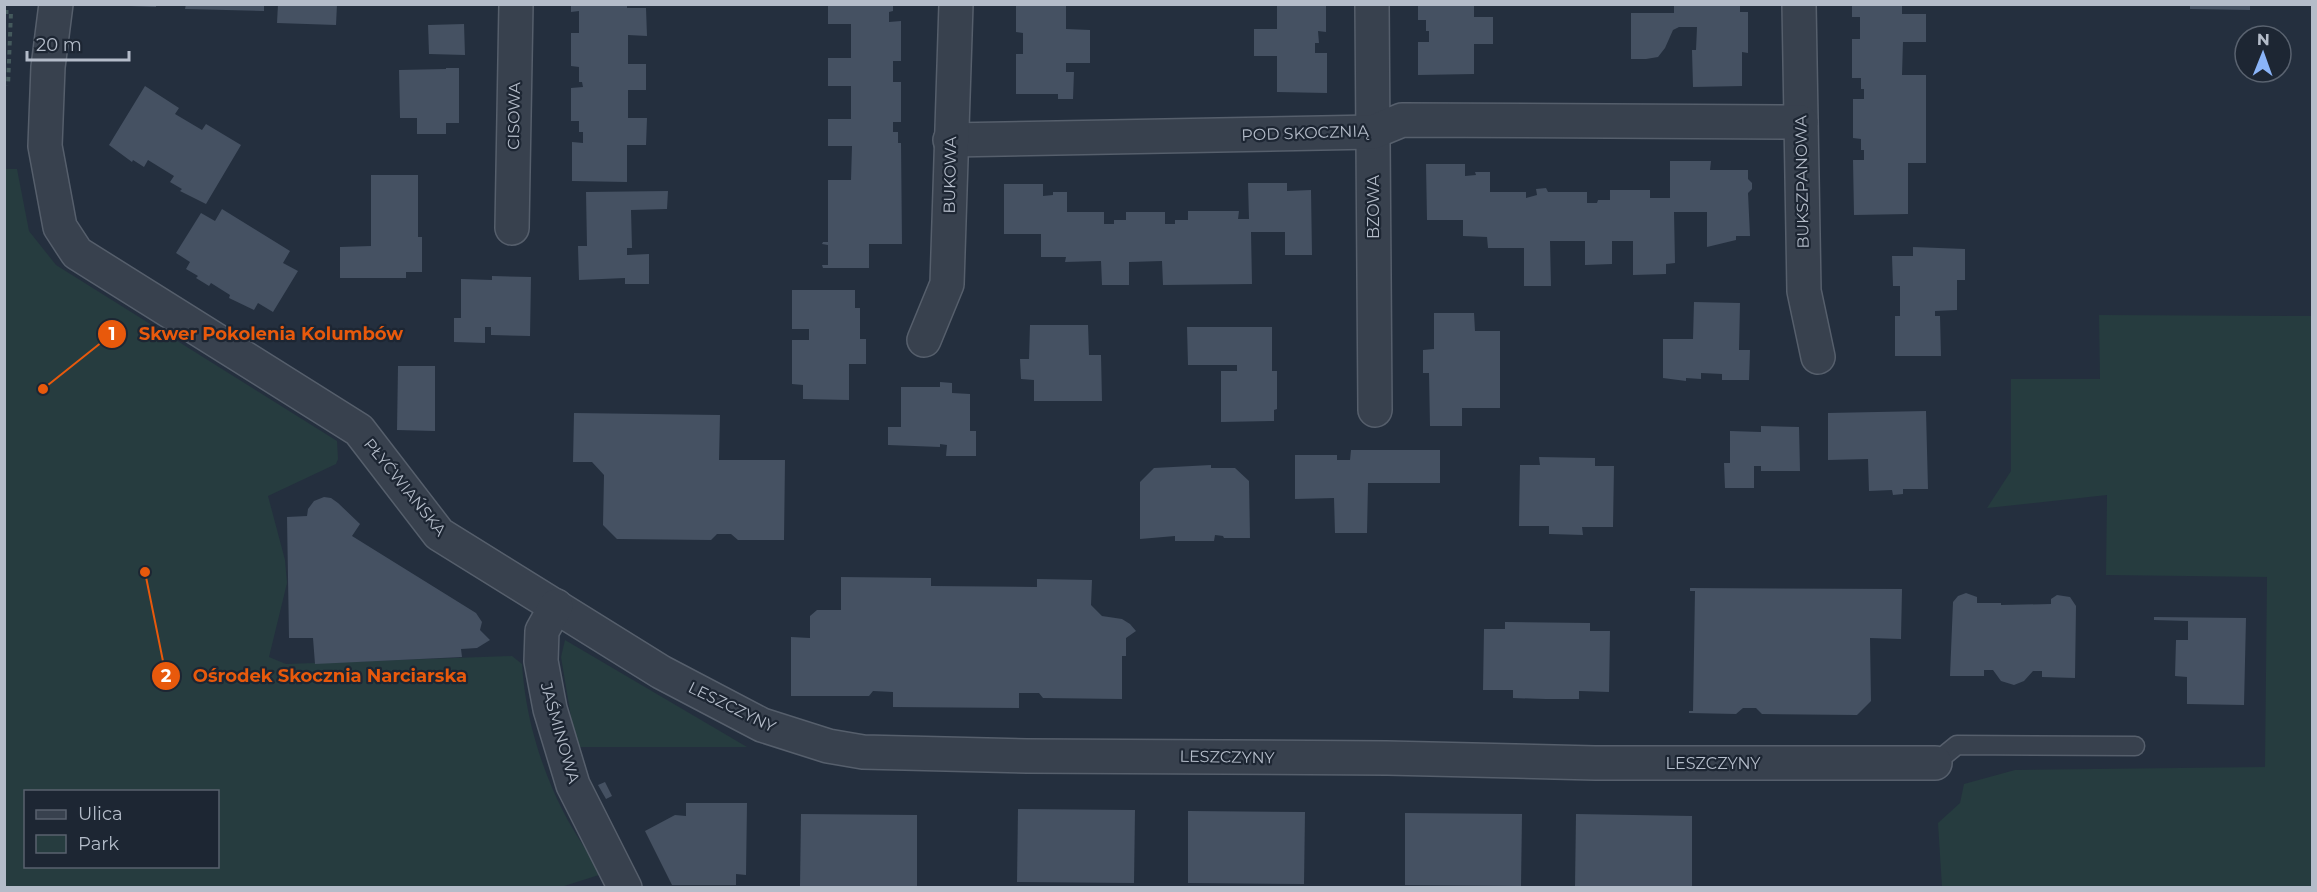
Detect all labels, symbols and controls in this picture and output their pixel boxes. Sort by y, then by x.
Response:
scale bar [27,24,129,62]
north arrow [2233,24,2293,84]
text: N [2257,30,2270,49]
text: 20 m [36,34,82,56]
street label: CISOWA [504,81,524,150]
street label: BUKSZPANOWA [1791,115,1813,249]
street label: POD SKOCZNIĄ [1241,121,1370,145]
street label: BUKOWA [940,136,960,214]
street label: BZOWA [1364,174,1383,239]
callout: Skwer Pokolenia Kolumbów [97,316,415,352]
text: 1 [108,323,116,345]
text: Skwer Pokolenia Kolumbów [139,323,403,345]
street label: PŁYĆWIAŃSKA [360,434,450,540]
callout: Ośrodek Skocznia Narciarska [151,658,479,694]
text: 2 [161,665,172,687]
text: Ośrodek Skocznia Narciarska [193,665,467,687]
street label: LESZCZYNY [685,678,780,737]
street label: JAŚMINOWA [536,679,584,786]
street label: LESZCZYNY [1179,747,1275,767]
street label: LESZCZYNY [1666,754,1761,773]
legend [24,790,219,868]
text: Ulica [78,803,123,825]
text: Park [78,833,119,855]

